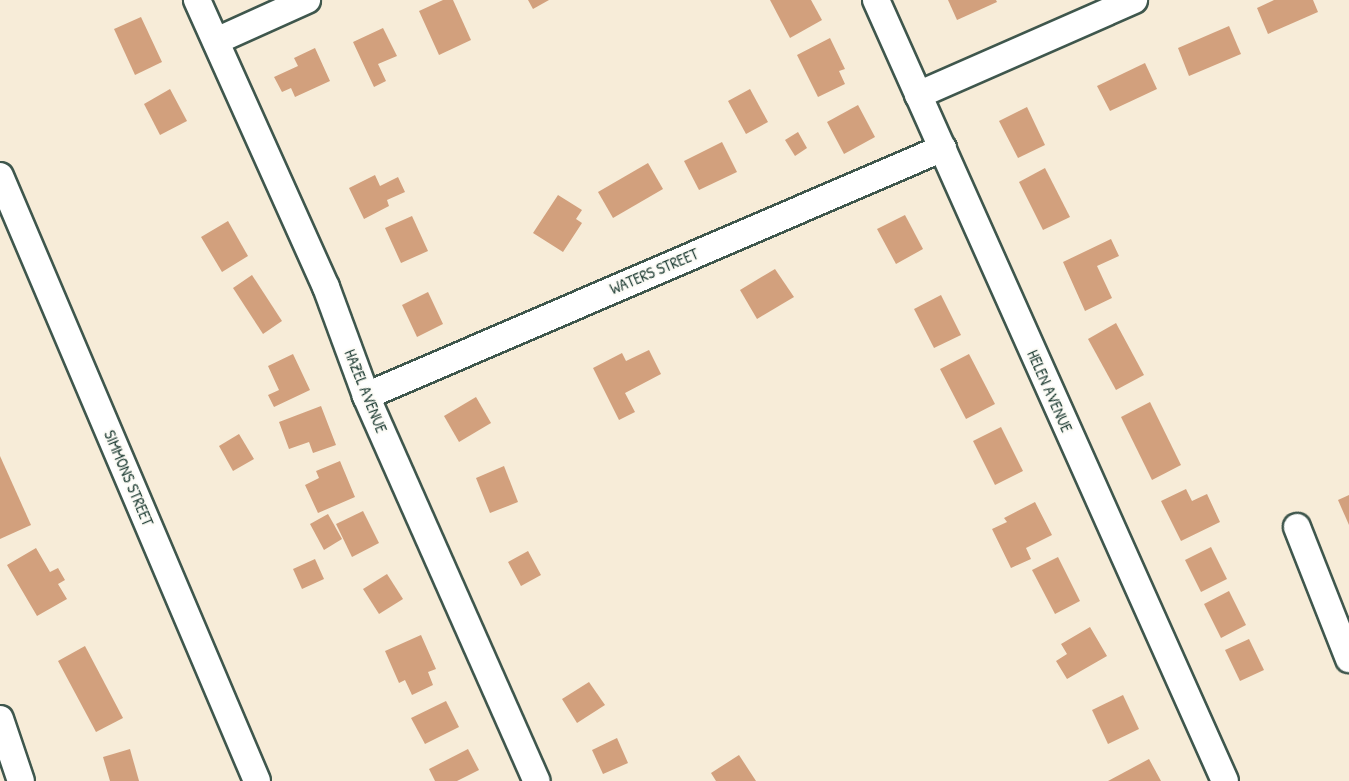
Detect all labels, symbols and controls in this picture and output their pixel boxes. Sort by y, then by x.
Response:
street label: WATERS STREET [607,244,701,298]
street label: HAZEL AVENUE [341,346,391,436]
street label: HELEN AVENUE [1023,347,1077,435]
street label: SIMMONS STREET [100,427,158,529]

